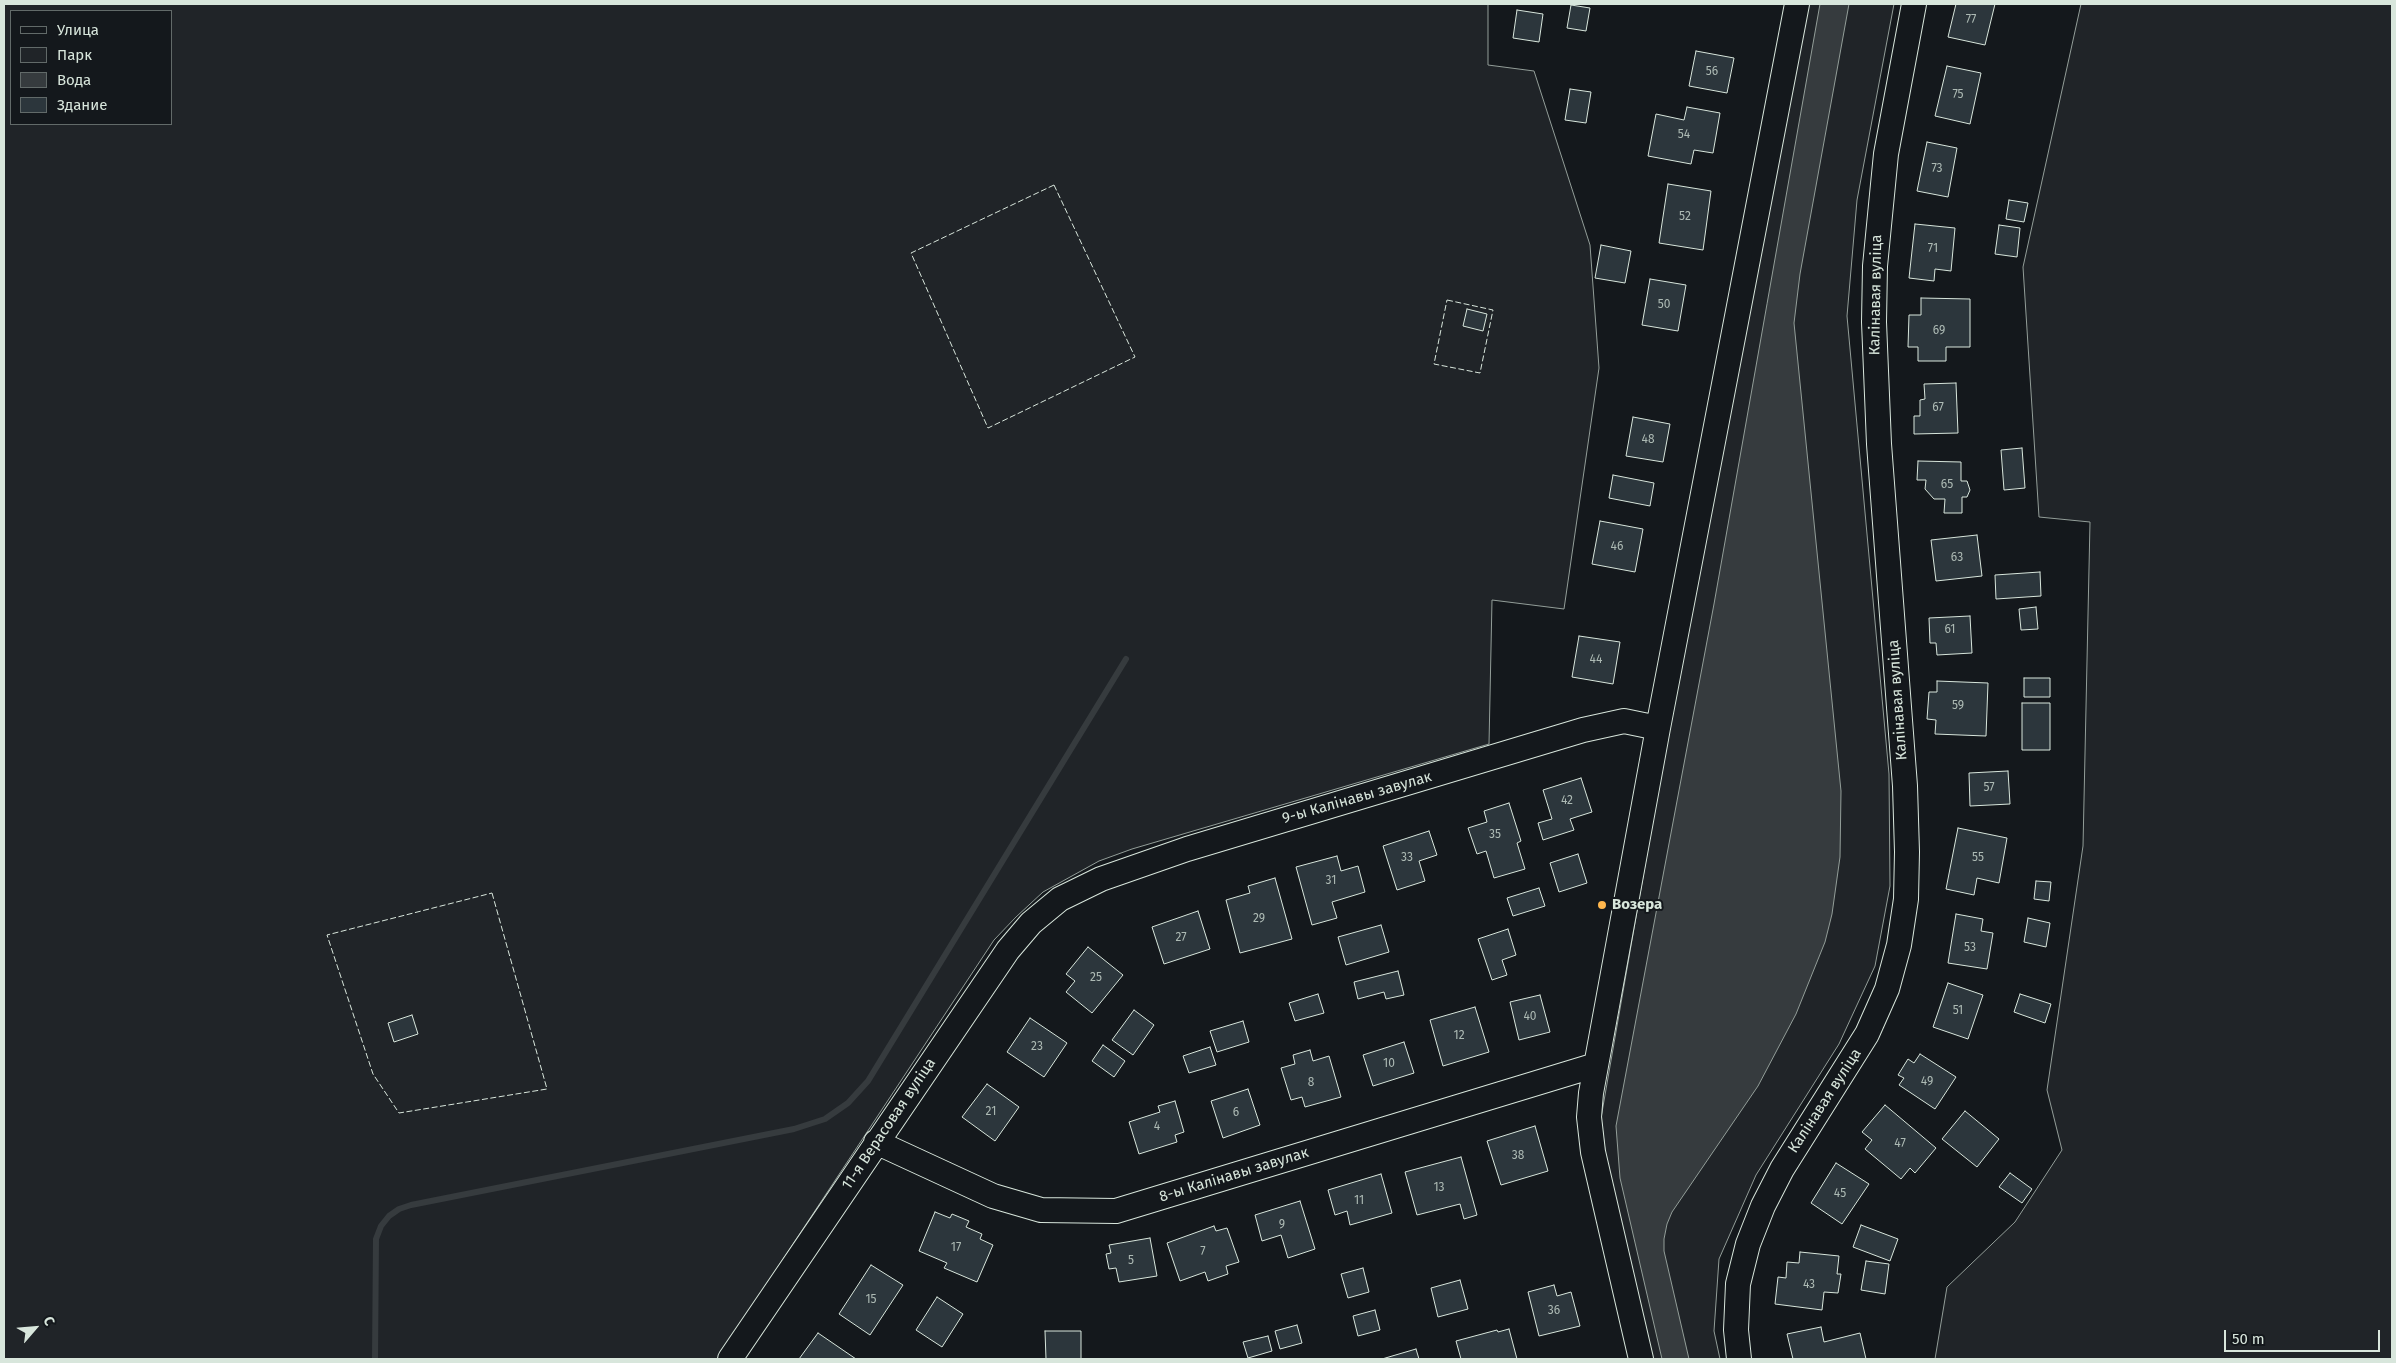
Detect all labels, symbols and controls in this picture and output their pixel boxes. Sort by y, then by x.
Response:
legend [10,10,172,125]
house number: 77 [1966,13,1976,27]
text: Улица [57,21,99,39]
text: Парк [57,46,92,64]
house number: 56 [1706,65,1718,79]
text: Вода [57,71,91,89]
house number: 75 [1952,88,1964,102]
text: Здание [57,96,107,114]
house number: 54 [1678,128,1690,142]
house number: 73 [1931,162,1943,176]
house number: 52 [1679,210,1691,224]
street label: Калінавая вуліца [1866,234,1886,356]
house number: 71 [1928,242,1938,256]
house number: 50 [1658,298,1670,312]
house number: 69 [1933,324,1945,338]
house number: 67 [1932,401,1944,415]
house number: 48 [1642,433,1654,447]
house number: 65 [1941,478,1953,492]
house number: 46 [1611,540,1623,554]
house number: 63 [1951,551,1963,565]
house number: 61 [1944,623,1956,637]
street label: Калінавая вуліца [1885,639,1911,761]
house number: 44 [1590,653,1602,667]
house number: 59 [1952,699,1964,713]
street label: 9-ы Калінавы завулак [1280,768,1434,828]
house number: 57 [1983,781,1995,795]
house number: 42 [1561,794,1573,808]
house number: 35 [1489,828,1501,842]
house number: 33 [1401,851,1413,865]
house number: 55 [1972,851,1984,865]
house number: 31 [1326,874,1336,888]
place label: Возера [1612,896,1662,914]
marker: Возера [1596,899,1608,911]
house number: 29 [1253,912,1265,926]
house number: 27 [1175,931,1187,945]
house number: 53 [1964,941,1976,955]
house number: 25 [1090,971,1102,985]
house number: 51 [1953,1004,1963,1018]
house number: 40 [1523,1010,1537,1024]
house number: 12 [1453,1029,1465,1043]
house number: 23 [1031,1040,1043,1054]
street label: Калінавая вуліца [1785,1045,1865,1157]
street label: 11-я Верасовая вуліца [838,1055,940,1193]
house number: 10 [1383,1057,1395,1071]
house number: 49 [1921,1075,1933,1089]
house number: 8 [1308,1076,1314,1090]
house number: 21 [986,1105,996,1119]
house number: 6 [1233,1106,1239,1120]
house number: 4 [1154,1120,1160,1134]
house number: 47 [1894,1137,1906,1151]
street label: 8-ы Калінавы завулак [1157,1144,1311,1206]
house number: 38 [1512,1149,1524,1163]
house number: 13 [1433,1181,1445,1195]
house number: 45 [1834,1187,1846,1201]
house number: 11 [1354,1194,1364,1208]
house number: 9 [1279,1218,1285,1232]
house number: 17 [951,1241,961,1255]
house number: 7 [1200,1245,1206,1259]
house number: 5 [1128,1254,1134,1268]
house number: 43 [1803,1278,1815,1292]
house number: 15 [865,1293,877,1307]
north arrow [10,1303,60,1353]
house number: 36 [1548,1304,1560,1318]
text: С [39,1314,58,1328]
scale bar [2226,1320,2382,1352]
text: 50 m [2232,1330,2265,1348]

